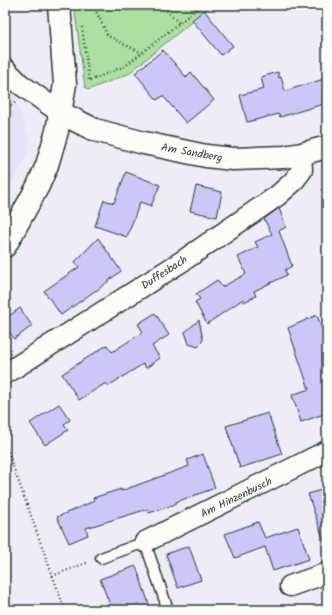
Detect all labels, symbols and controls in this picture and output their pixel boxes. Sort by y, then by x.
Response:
street label: Am Sandberg [160,139,224,167]
street label: Duffesbach [138,251,191,295]
street label: Am Hinzenbusch [197,473,275,523]

